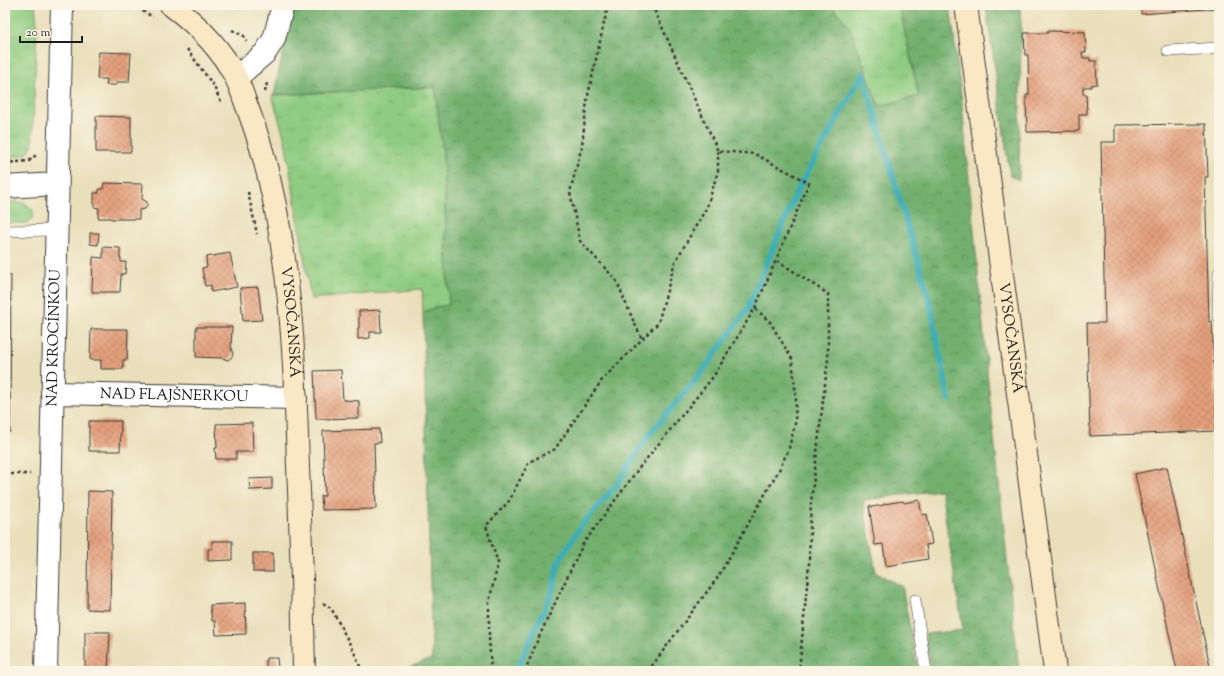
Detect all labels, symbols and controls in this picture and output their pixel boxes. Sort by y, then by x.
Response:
scale bar [20,18,82,44]
text: 20 m [26,24,51,42]
street label: VYSOČANSKÁ [275,265,306,378]
street label: NAD KROCÍNKOU [42,269,66,407]
street label: VYSOČANSKÁ [993,281,1029,395]
street label: NAD FLAJŠNERKOU [100,383,248,408]

